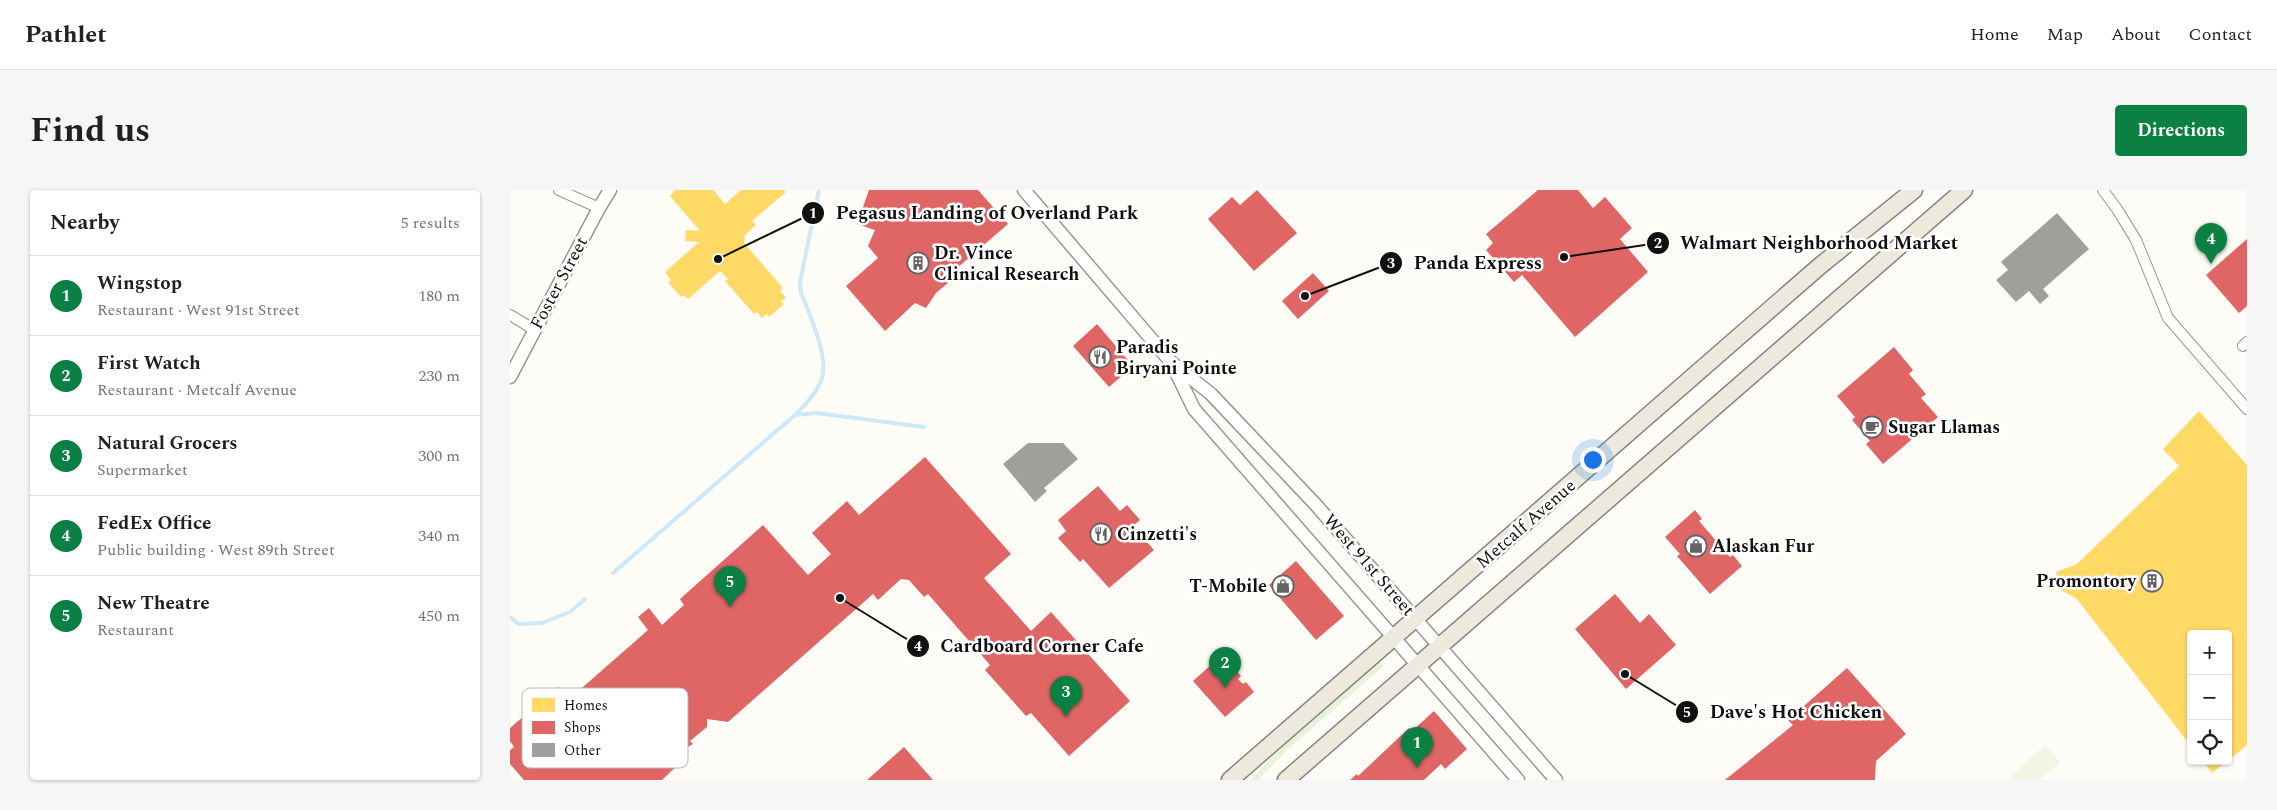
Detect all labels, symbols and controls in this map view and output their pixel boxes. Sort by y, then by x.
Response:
text: Pathlet [25,17,107,53]
text: Home [1970,21,2019,48]
text: Map [2047,21,2083,48]
text: About [2111,21,2161,48]
text: Contact [2189,21,2252,48]
text: Find us [30,104,150,157]
button: Directions [2115,105,2247,156]
callout: Pegasus Landing of Overland Park [801,196,1148,230]
text: Pegasus Landing of Overland Park [836,199,1139,228]
text: 1 [809,202,817,225]
text: Nearby [50,207,120,239]
text: 5 results [401,211,460,235]
pin: 4 [2195,223,2227,264]
callout: Walmart Neighborhood Market [1645,226,1968,260]
text: Walmart Neighborhood Market [1680,229,1958,258]
street label: Foster Street [523,232,595,334]
text: 2 [1654,232,1662,255]
place label: Dr. Vince Clinical Research [934,240,1079,288]
callout: Panda Express [1378,246,1552,280]
text: Panda Express [1414,249,1542,278]
building icon: Dr. Vince Clinical Research [906,251,930,275]
text: 3 [1387,252,1395,275]
text: Wingstop [97,269,182,298]
text: 1 [62,284,70,308]
text: 180 m [418,284,460,308]
text: Restaurant · West 91st Street [97,298,300,322]
place label: Paradis Biryani Pointe [1116,334,1237,382]
restaurant icon: Paradis Biryani Pointe [1088,345,1112,369]
text: First Watch [97,349,201,378]
text: 2 [62,364,70,388]
text: 230 m [418,364,460,388]
text: Restaurant · Metcalf Avenue [97,378,297,402]
place label: Sugar Llamas [1888,414,2000,441]
cafe icon: Sugar Llamas [1860,415,1884,439]
text: Natural Grocers [97,429,238,458]
text: 3 [62,444,70,468]
text: 300 m [418,444,460,468]
your location [1580,447,1606,473]
text: Supermarket [97,458,188,482]
street label: Metcalf Avenue [1470,473,1582,575]
street label: West 91st Street [1317,508,1421,622]
text: FedEx Office [97,509,211,538]
place label: Cinzetti's [1117,521,1197,548]
restaurant icon: Cinzetti's [1089,522,1113,546]
text: 4 [62,524,70,548]
text: 340 m [418,524,460,548]
place label: Alaskan Fur [1712,533,1814,560]
shop icon: Alaskan Fur [1684,534,1708,558]
text: Public building · West 89th Street [97,538,335,562]
pin: 5 [714,566,746,607]
place label: Promontory [2036,568,2137,595]
building icon: Promontory [2140,569,2164,593]
place label: T-Mobile [1189,573,1267,600]
shop icon: T-Mobile [1271,574,1295,598]
text: New Theatre [97,589,210,618]
text: 5 [62,604,70,628]
text: 450 m [418,604,460,628]
text: Restaurant [97,618,174,642]
callout: Cardboard Corner Cafe [905,629,1154,663]
map controls [2187,630,2232,765]
button: + [2187,630,2232,675]
text: Cardboard Corner Cafe [940,632,1144,661]
text: 4 [914,635,923,658]
pin: 2 [1209,647,1241,688]
button: − [2187,675,2232,720]
pin: 3 [1050,676,1082,717]
legend [522,688,688,768]
text: Homes [564,695,608,716]
callout: Dave's Hot Chicken [1675,695,1892,729]
text: Dave's Hot Chicken [1710,698,1883,727]
text: 5 [1683,701,1691,724]
text: Shops [564,717,601,738]
button: locate [2187,720,2232,765]
pin: 1 [1401,727,1433,768]
text: Other [564,740,601,761]

